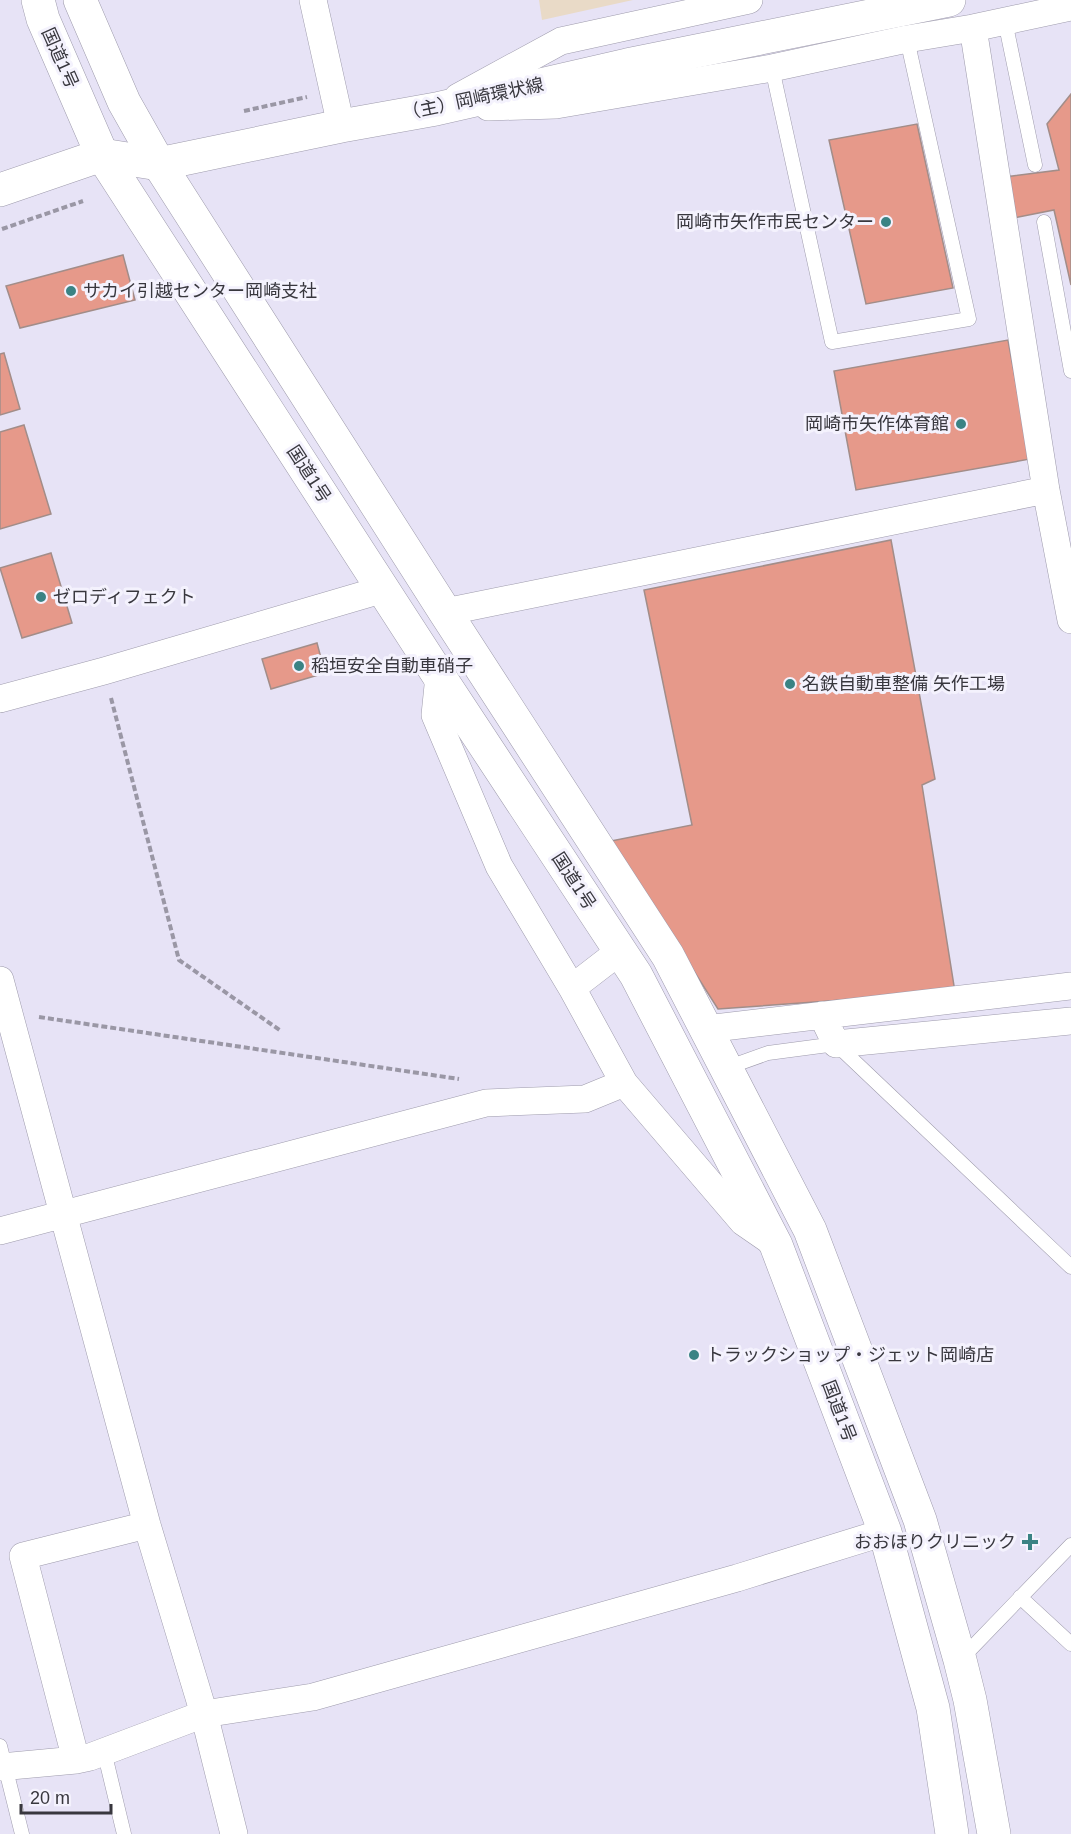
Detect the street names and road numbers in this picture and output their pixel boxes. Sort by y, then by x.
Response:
street label: 国道1号 [38,25,82,91]
street label: （主）岡崎環状線 [400,74,546,124]
street label: 国道1号 [283,442,335,506]
street label: 国道1号 [548,849,600,913]
street label: 国道1号 [818,1378,860,1444]

